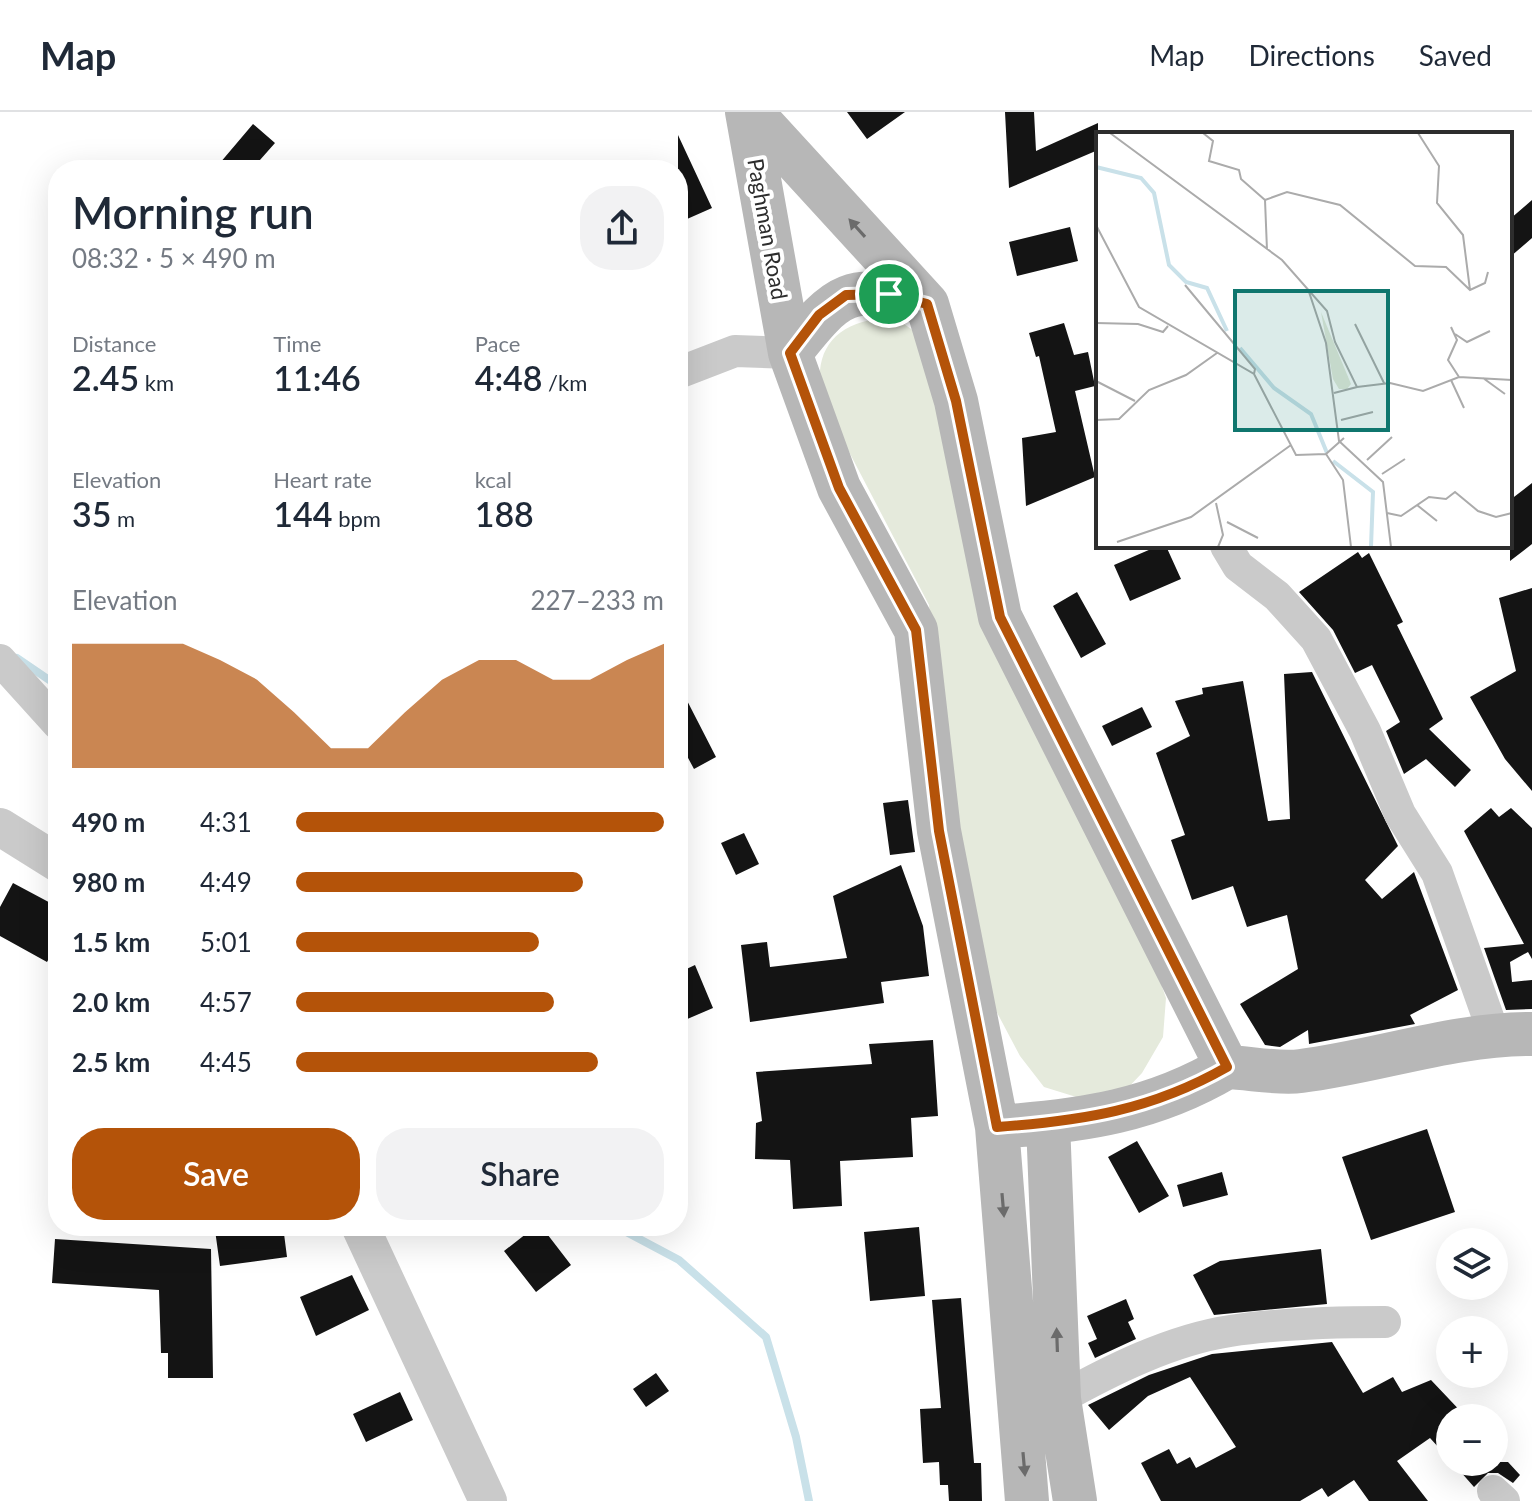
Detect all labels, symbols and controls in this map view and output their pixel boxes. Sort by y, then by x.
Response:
text: Map [40,32,116,78]
text: Map [1149,38,1204,72]
text: Directions [1248,38,1375,72]
text: Saved [1419,38,1492,72]
inset map [1096,132,1512,548]
street label: Paghman Road [742,156,794,302]
text: Morning run [72,186,314,238]
button: share [580,186,664,270]
one-way arrow [849,219,867,238]
text: 08:32 · 5 × 490 m [72,242,276,274]
pin [855,260,923,328]
icon: arrive [867,272,911,316]
text: Distance [72,330,156,357]
text: Time [273,330,321,357]
text: Pace [475,330,520,357]
text: 2.45 [72,357,139,398]
text: 11:46 [273,357,361,398]
text: 4:48 [475,357,542,398]
text: km [139,369,174,396]
text: /km [542,369,587,396]
text: Elevation [72,466,161,493]
text: Heart rate [273,466,372,493]
text: kcal [475,466,512,493]
text: 35 [72,493,111,534]
text: 144 [273,493,333,534]
text: 188 [475,493,534,534]
text: m [111,505,135,532]
text: bpm [333,505,381,532]
text: Elevation [72,584,178,616]
text: 227–233 m [530,584,664,616]
text: 490 m [72,806,145,838]
text: 4:31 [200,806,252,838]
text: 980 m [72,866,145,898]
text: 4:49 [200,866,252,898]
text: 1.5 km [72,926,150,958]
text: 5:01 [200,926,252,958]
text: 2.0 km [72,986,150,1018]
text: 4:57 [200,986,252,1018]
text: 2.5 km [72,1046,150,1078]
text: 4:45 [200,1046,252,1078]
button: Save [72,1128,360,1220]
button: Share [376,1128,664,1220]
one-way arrow [997,1193,1010,1218]
map controls [1436,1228,1508,1476]
button: layers [1436,1228,1508,1300]
button: + [1436,1316,1508,1388]
one-way arrow [1050,1327,1063,1352]
button: − [1436,1404,1508,1476]
one-way arrow [1018,1452,1031,1477]

